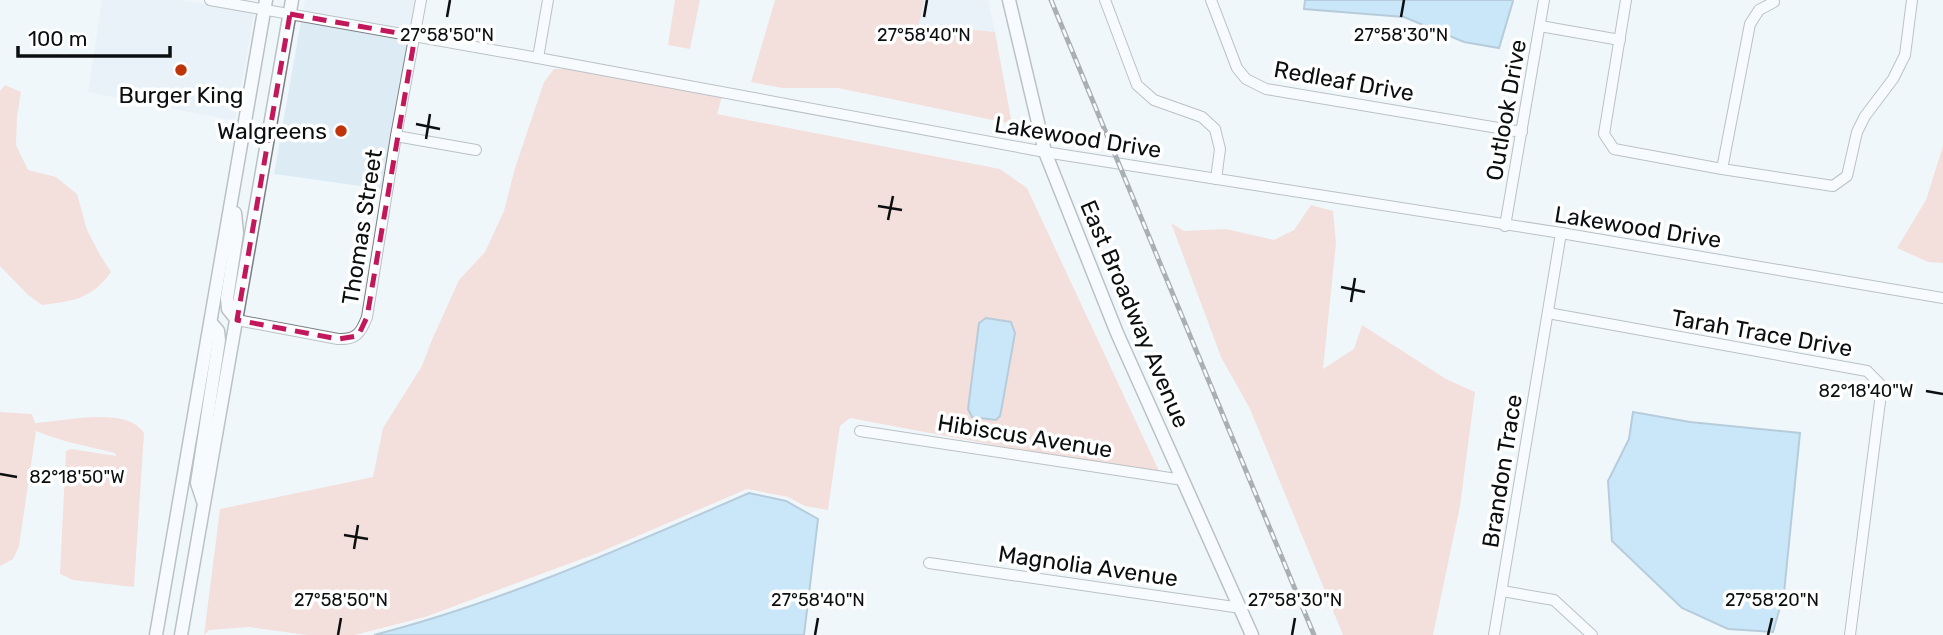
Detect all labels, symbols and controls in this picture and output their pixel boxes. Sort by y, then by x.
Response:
scale bar [18,14,170,58]
text: 27°58'50"N [400,24,494,46]
text: 27°58'40"N [877,24,971,46]
text: 27°58'30"N [1354,24,1448,46]
text: 100 m [28,26,87,51]
street label: Outlook Drive [1480,37,1532,183]
street label: Redleaf Drive [1272,55,1416,107]
marker: Burger King [173,62,189,78]
place label: Burger King [118,81,244,109]
street label: Lakewood Drive [992,110,1164,164]
place label: Walgreens [217,117,327,145]
marker: Walgreens [333,123,349,139]
street label: Thomas Street [336,147,388,307]
street label: East Broadway Avenue [1074,196,1196,432]
street label: Lakewood Drive [1552,200,1724,254]
street label: Tarah Trace Drive [1669,303,1855,363]
text: 82°18'40"W [1819,380,1913,402]
street label: Brandon Trace [1476,392,1528,550]
street label: Hibiscus Avenue [935,408,1115,464]
text: 82°18'50"W [29,466,125,488]
street label: Magnolia Avenue [996,540,1180,592]
text: 27°58'50"N [294,589,388,611]
text: 27°58'40"N [771,589,865,611]
text: 27°58'30"N [1248,589,1342,611]
text: 27°58'20"N [1725,589,1819,611]

